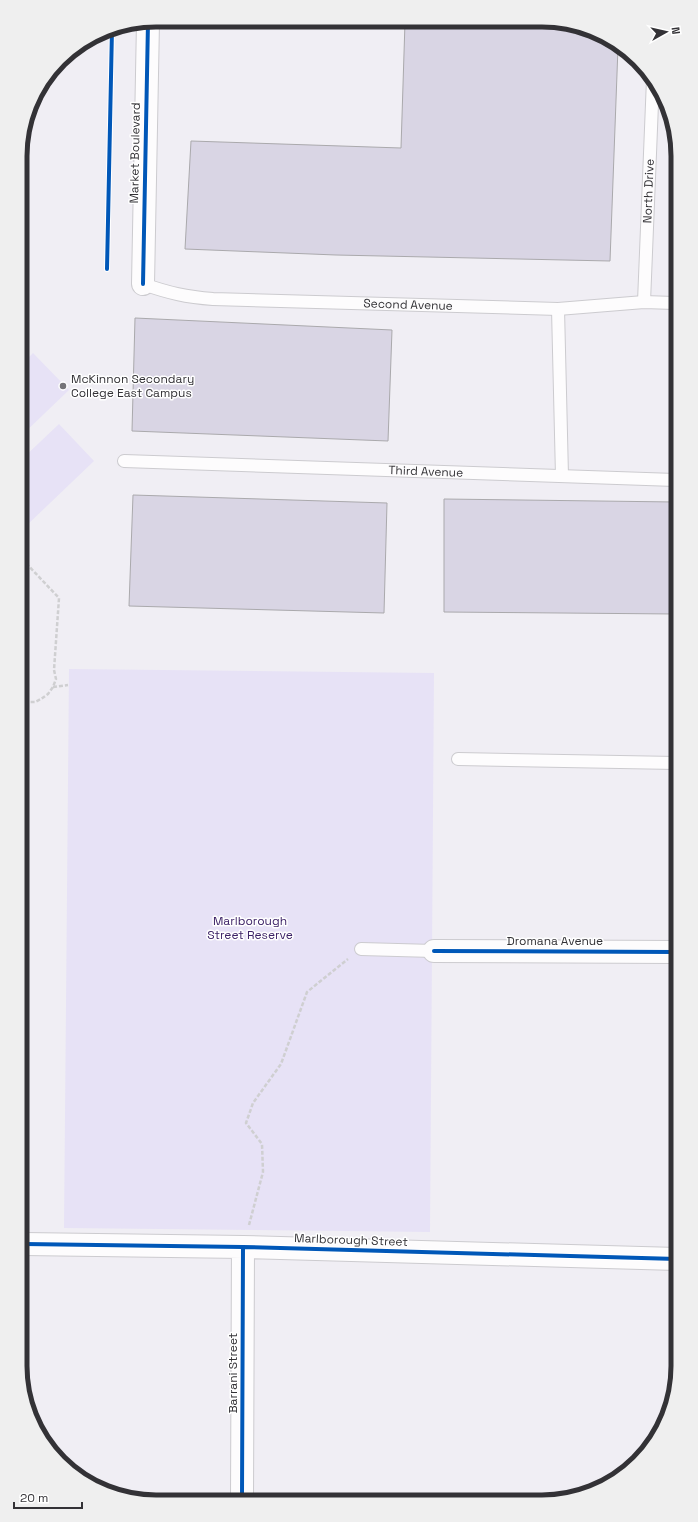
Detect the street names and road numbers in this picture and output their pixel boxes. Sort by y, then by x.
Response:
street label: Market Boulevard [126,102,144,204]
street label: North Drive [639,158,658,224]
street label: Second Avenue [363,295,453,314]
street label: Third Avenue [388,462,463,481]
street label: Dromana Avenue [507,933,603,949]
street label: Marlborough Street [294,1230,408,1250]
street label: Barrani Street [225,1333,241,1413]

